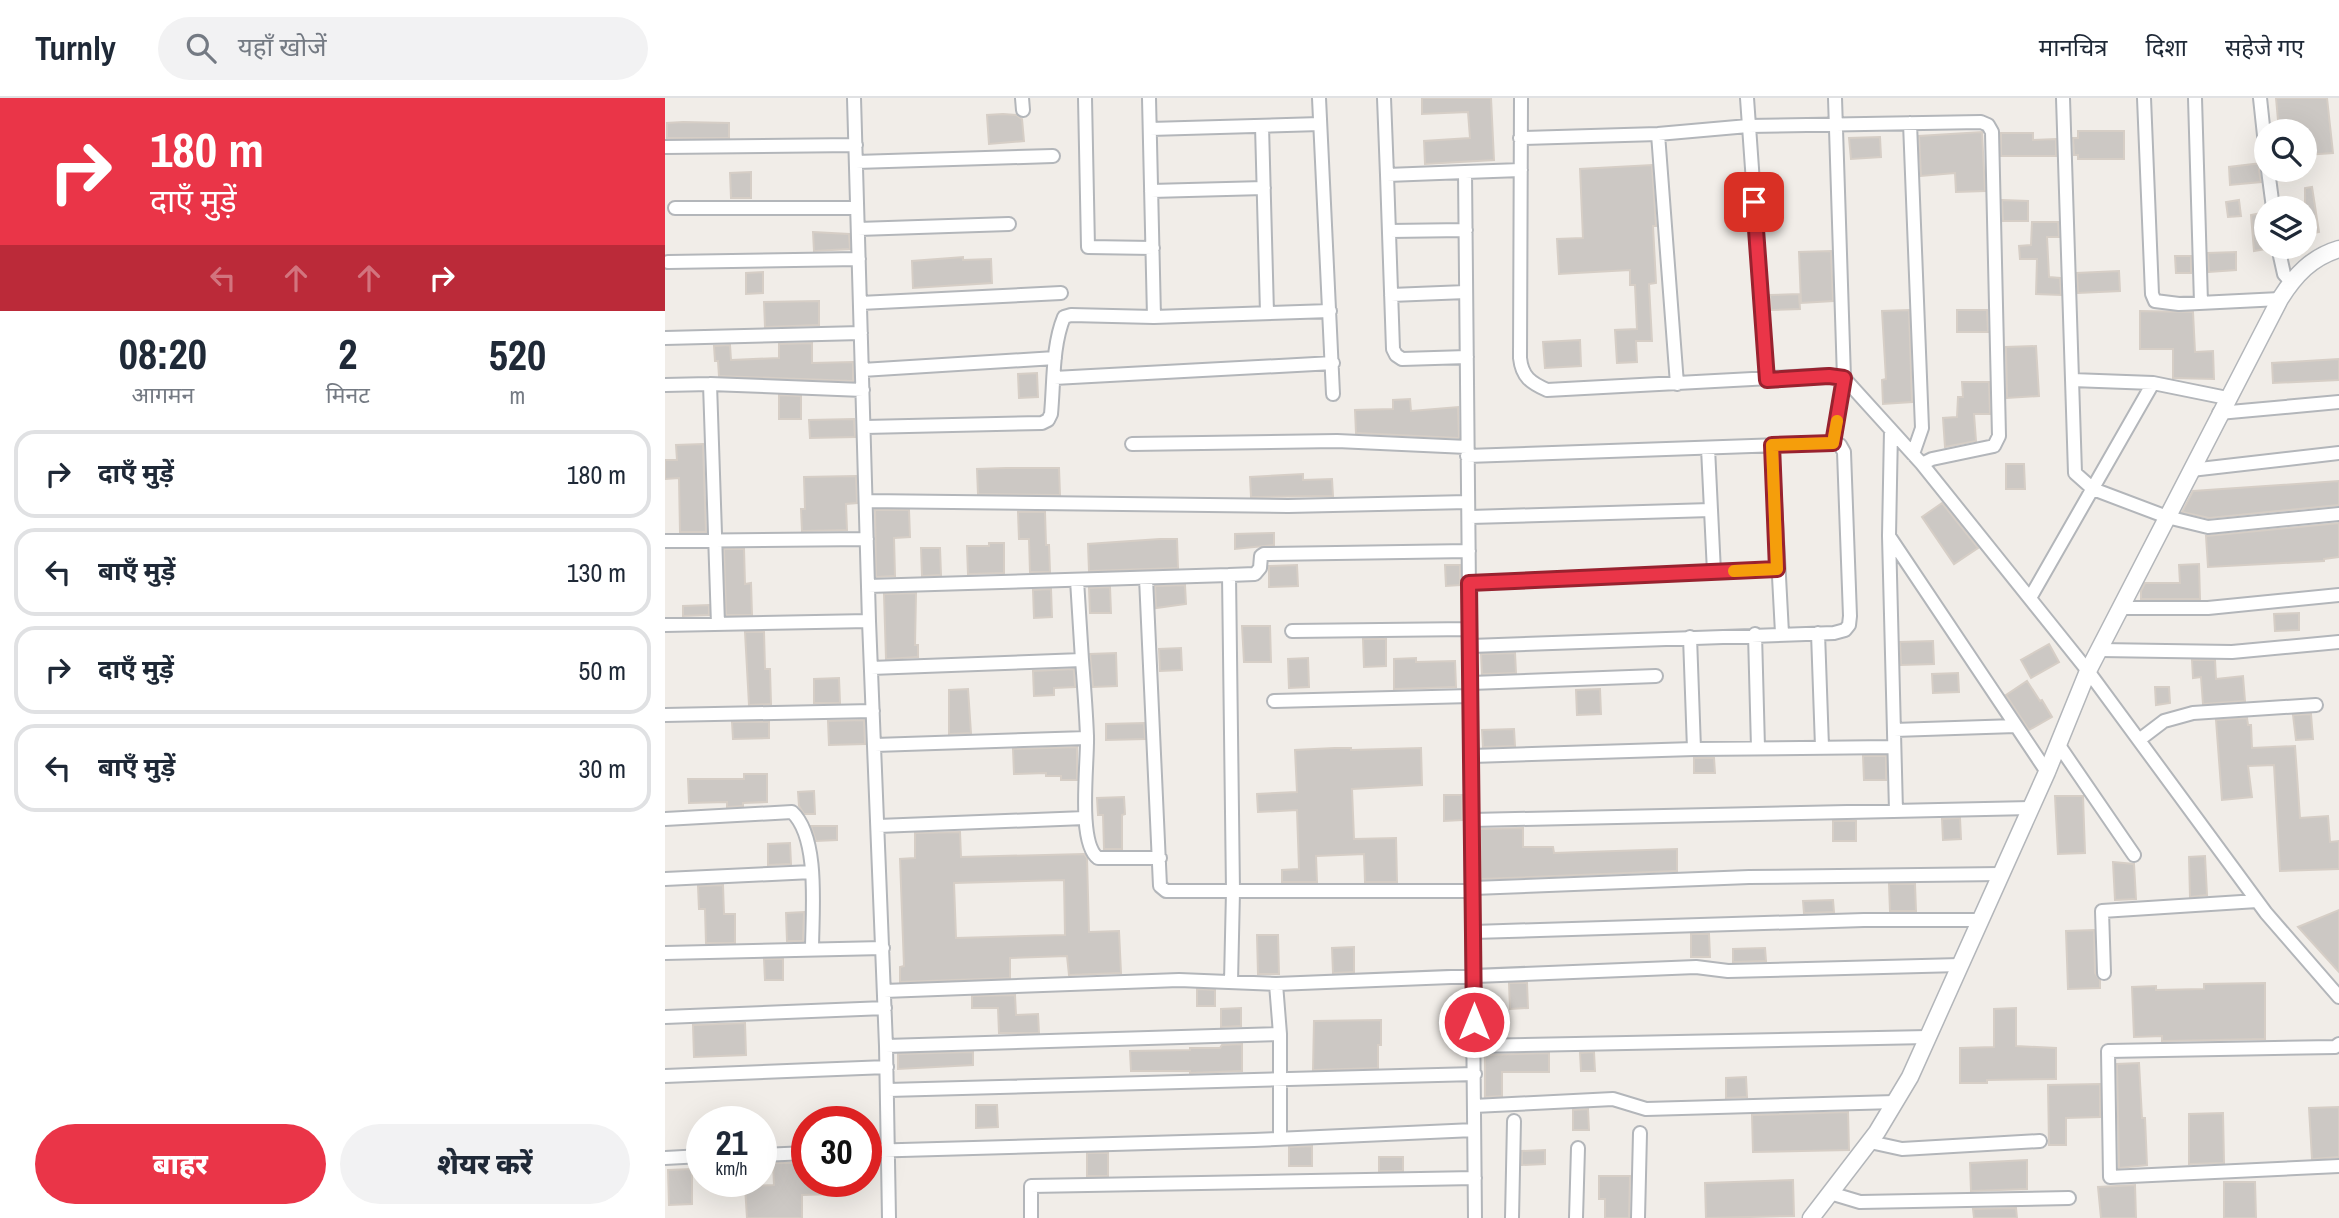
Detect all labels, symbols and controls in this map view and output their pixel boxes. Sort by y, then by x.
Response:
search box [158,17,648,80]
text: Turnly [35,26,116,70]
icon: search [182,29,220,67]
text: यहाँ खोजें [238,29,327,64]
text: मानचित्र [2039,31,2107,63]
text: दिशा [2145,31,2187,63]
text: सहेजे गए [2225,31,2304,63]
text: 180 m [150,116,264,182]
map controls [2254,119,2317,259]
button: search [2254,119,2317,182]
icon: right [35,126,126,217]
pin [1724,172,1784,232]
text: दाएँ मुड़ें [150,179,237,222]
icon: arrive [1735,183,1773,221]
button: layers [2254,196,2317,259]
icon: left [204,259,242,297]
icon: ahead [277,259,315,297]
icon: ahead [350,259,388,297]
icon: right [423,259,461,297]
text: 08:20 [119,326,207,382]
text: 2 [338,326,357,382]
text: 520 [489,327,546,383]
text: आगमन [131,379,194,410]
text: मिनट [326,379,370,410]
text: m [510,380,525,411]
icon: right [39,455,77,493]
text: दाएँ मुड़ें [98,455,174,490]
text: 180 m [567,457,626,492]
icon: left [39,553,77,591]
text: बाएँ मुड़ें [98,553,175,588]
text: 130 m [567,555,626,590]
icon: right [39,651,77,689]
text: दाएँ मुड़ें [98,651,174,686]
text: 50 m [579,653,626,688]
icon: left [39,749,77,787]
text: बाएँ मुड़ें [98,749,175,784]
text: 30 m [579,751,626,786]
position arrow [1437,985,1511,1059]
speed limit sign: 30 [791,1106,882,1197]
text: 21 [716,1119,747,1166]
button: बाहर [35,1124,326,1204]
button: शेयर करें [340,1124,630,1204]
text: km/h [716,1156,748,1181]

